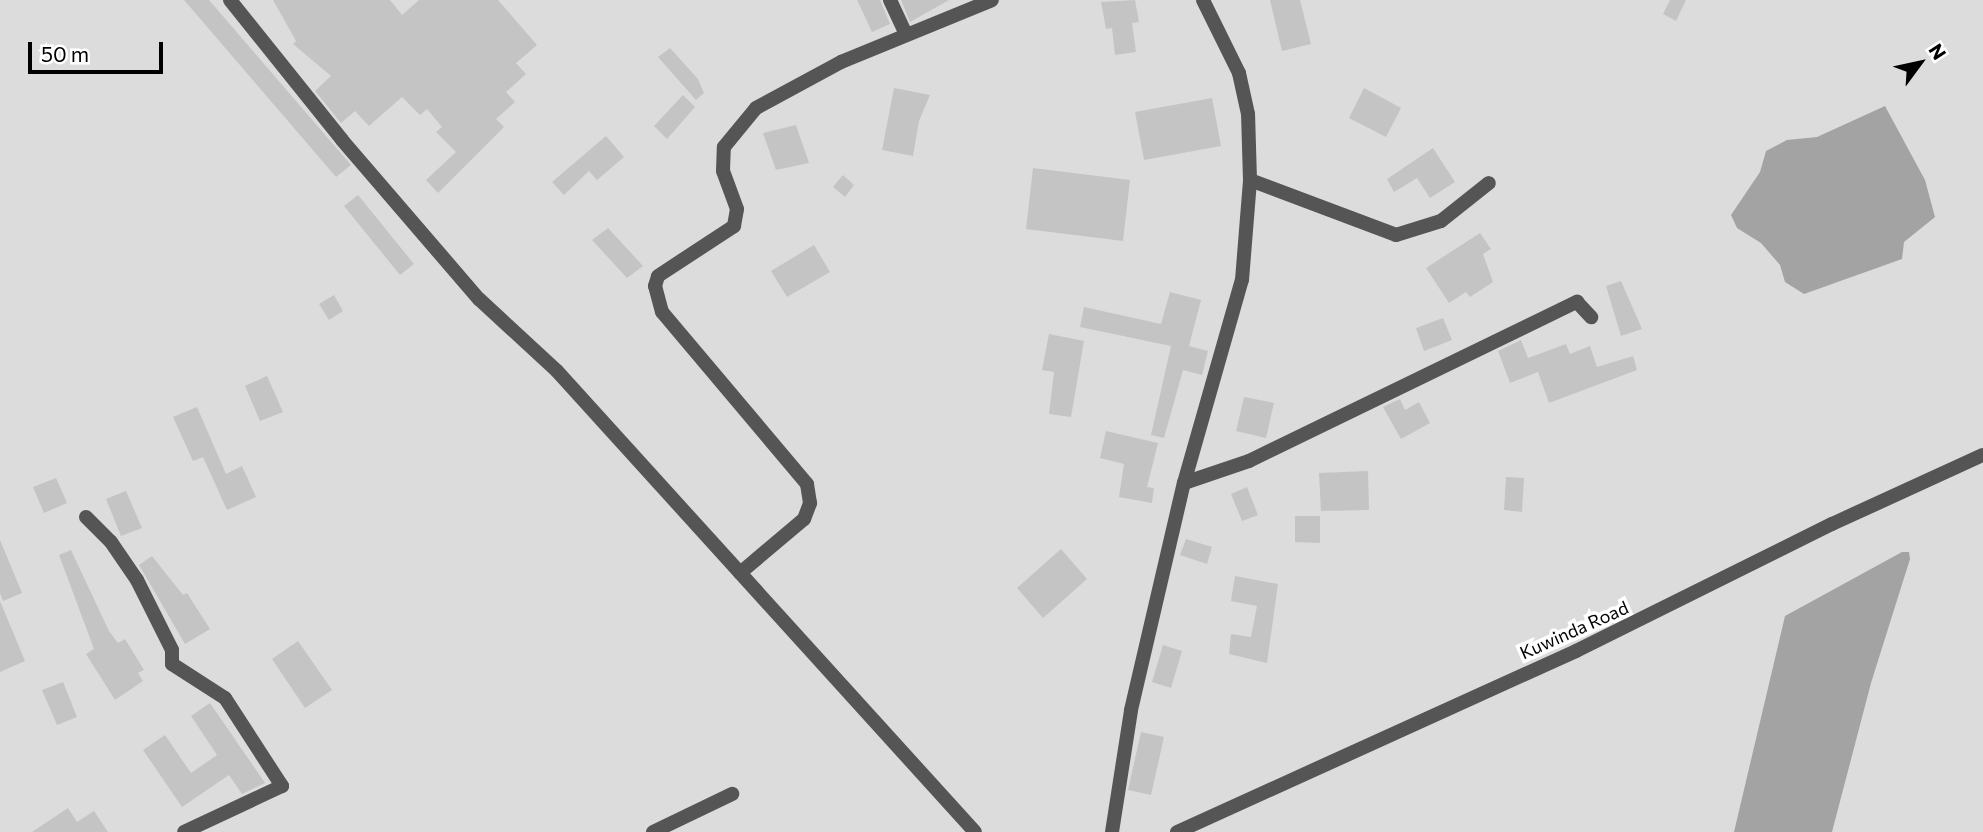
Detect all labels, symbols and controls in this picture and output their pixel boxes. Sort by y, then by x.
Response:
scale bar [32,28,166,72]
north arrow [1885,28,1955,98]
text: N [1924,39,1952,64]
text: 50 m [41,41,89,66]
street label: Kuwinda Road [1516,596,1632,664]

